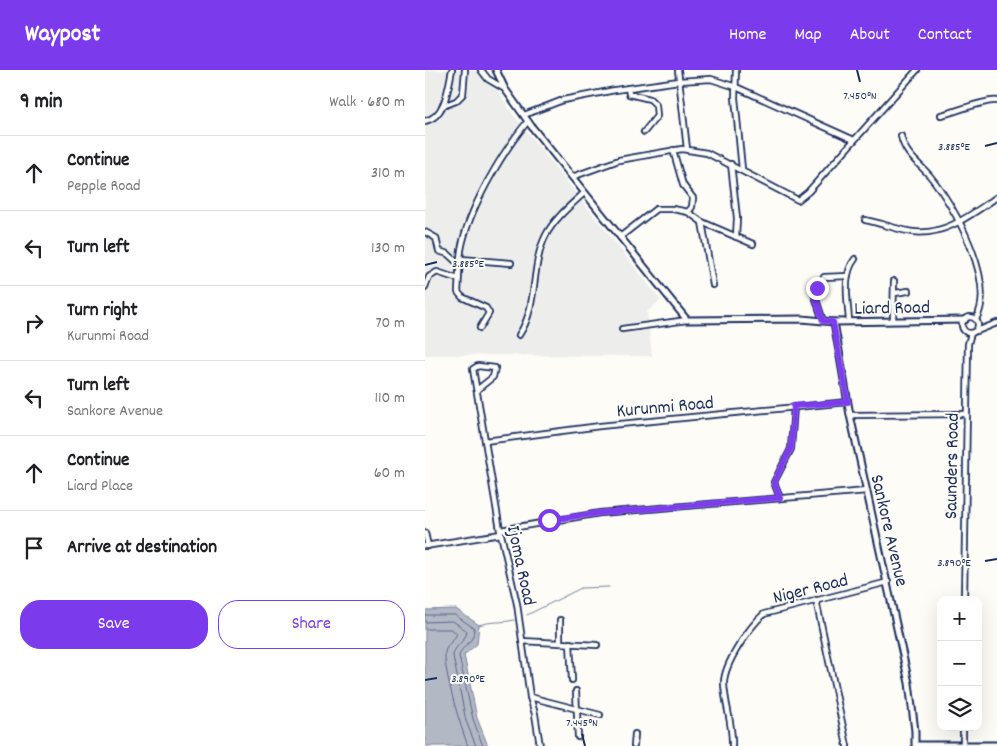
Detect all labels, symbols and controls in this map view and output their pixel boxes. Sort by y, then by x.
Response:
text: Waypost [25,18,100,52]
text: Home [729,23,766,48]
text: Map [794,23,822,48]
text: About [850,23,890,48]
text: Contact [918,23,972,48]
text: 9 min [20,88,62,118]
text: 7.450°N [843,88,877,105]
text: Walk · 680 m [329,91,405,114]
text: 3.885°E [938,139,970,156]
text: Continue [67,148,129,175]
icon: ahead [20,159,48,187]
text: 310 m [371,162,405,185]
text: Pepple Road [67,175,141,198]
icon: left [20,234,48,262]
text: Turn left [67,235,130,262]
text: 130 m [371,237,405,260]
text: 3.885°E [452,256,484,273]
route end [806,277,829,300]
street label: Liard Road [854,295,930,324]
text: Turn right [67,298,138,325]
icon: right [20,309,48,337]
text: 70 m [375,312,405,335]
text: Kurunmi Road [67,325,149,348]
text: Turn left [67,373,130,400]
icon: left [20,384,48,412]
text: 110 m [375,387,405,410]
street label: Kurunmi Road [616,391,715,426]
text: Sankore Avenue [67,400,163,423]
street label: Saunders Road [939,413,968,520]
text: Continue [67,448,129,475]
icon: ahead [20,459,48,487]
text: 60 m [374,462,405,485]
street label: Sankore Avenue [862,472,914,589]
text: Liard Place [67,475,133,498]
route start [538,509,561,532]
street label: Ijoma Road [498,523,541,608]
icon: arrive [20,534,48,562]
text: Arrive at destination [67,535,217,562]
text: 3.890°E [937,555,971,572]
street label: Niger Road [770,568,851,613]
map controls [937,596,982,731]
button: + [937,596,982,641]
button: Save [20,600,208,649]
button: Share [218,600,405,649]
button: − [937,641,982,686]
text: 3.890°E [451,671,485,688]
button: layers [937,686,982,731]
text: 7.445°N [566,715,598,732]

